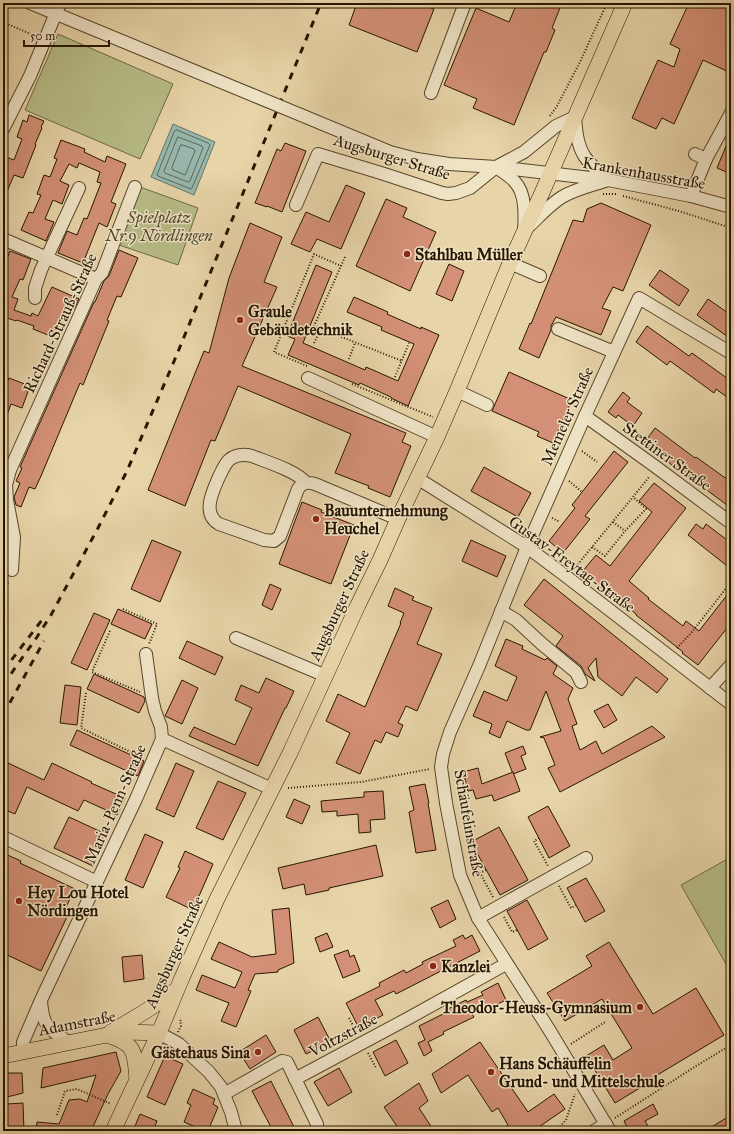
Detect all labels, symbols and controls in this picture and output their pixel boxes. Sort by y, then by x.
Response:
scale bar [24,22,109,48]
text: 50 m [30,29,55,43]
street label: Augsburger Straße [330,130,453,185]
street label: Krankenhausstraße [581,153,707,193]
park label: Spielplatz Nr.9 Nördlingen [104,208,213,245]
place label: Stahlbau Müller [415,245,523,264]
marker: Stahlbau Müller [402,249,412,259]
street label: Richard-Strauß-Straße [19,250,101,396]
place label: Graule Gebäudetechnik [248,302,353,339]
marker: Graule Gebäudetechnik [235,315,245,325]
street label: Memeler Straße [537,363,597,468]
street label: Stettiner Straße [619,418,715,495]
place label: Bauunternehmung Heuchel [324,501,448,538]
street label: Gustav-Freytag-Straße [504,512,639,617]
marker: Bauunternehmung Heuchel [311,514,321,524]
street label: Augsburger Straße [304,546,374,665]
street label: Maria-Penn-Straße [80,741,150,867]
street label: Schäufelinstraße [450,768,488,878]
place label: Hey Lou Hotel Nördingen [27,883,129,921]
street label: Augsburger Straße [140,893,208,1012]
marker: Hey Lou Hotel Nördingen [14,896,24,906]
place label: Kanzlei [441,957,491,976]
marker: Kanzlei [428,961,438,971]
place label: Theodor-Heuss-Gymnasium [440,998,633,1018]
marker: Theodor-Heuss-Gymnasium [635,1002,645,1012]
street label: Adamstraße [36,1006,117,1040]
street label: Voltzstraße [305,1009,381,1061]
place label: Gästehaus Sina [151,1043,251,1062]
marker: Gästehaus Sina [253,1047,263,1057]
place label: Hans Schäuffelin Grund- und Mittelschule [499,1054,665,1091]
marker: Hans Schäuffelin Grund- und Mittelschule [486,1067,496,1077]

